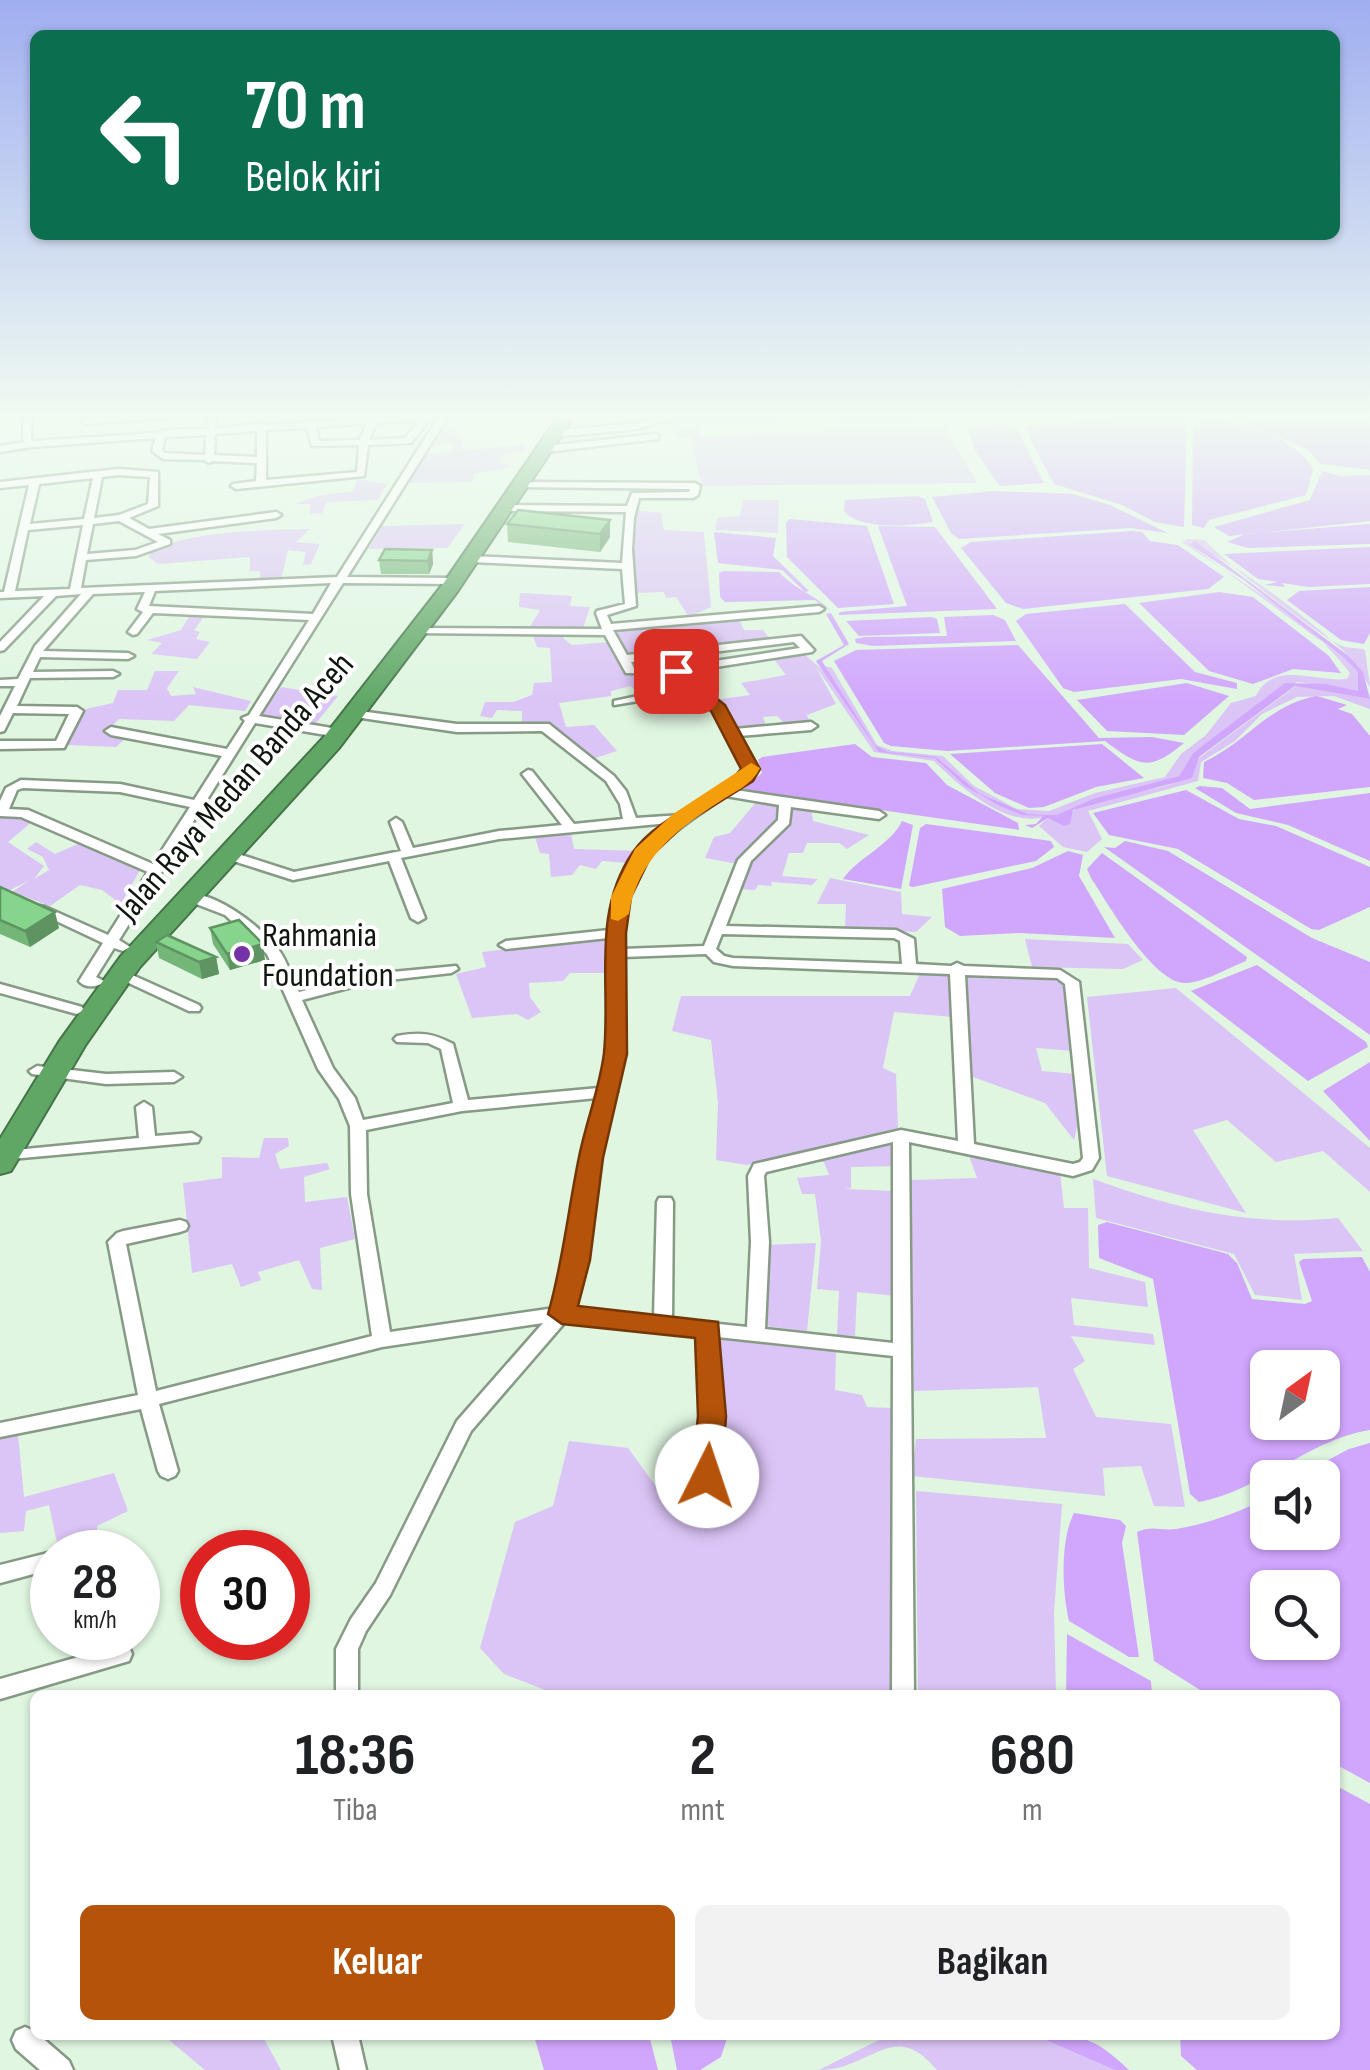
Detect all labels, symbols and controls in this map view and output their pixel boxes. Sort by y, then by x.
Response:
text: 70 m [245,65,366,149]
icon: left [80,70,210,200]
text: Belok kiri [245,150,381,205]
pin [634,629,719,714]
street label: Jalan Raya Medan Banda Aceh [106,644,363,931]
icon: arrive [649,644,704,699]
place label: Rahmania Foundation [262,914,394,997]
marker: Rahmania Foundation [231,943,253,965]
north arrow [1250,1350,1340,1440]
map controls [1250,1350,1340,1660]
position arrow [655,1424,759,1528]
button: sound [1250,1460,1340,1550]
speed limit sign: 30 [180,1530,310,1660]
text: 28 [72,1553,118,1613]
button: search [1250,1570,1340,1660]
text: km/h [73,1605,117,1636]
text: 18:36 [295,1720,415,1792]
text: 2 [689,1720,716,1792]
text: 680 [990,1720,1075,1792]
text: Tiba [333,1791,377,1830]
text: mnt [680,1791,725,1830]
text: m [1022,1791,1043,1830]
button: Keluar [80,1905,675,2020]
button: Bagikan [695,1905,1290,2020]

